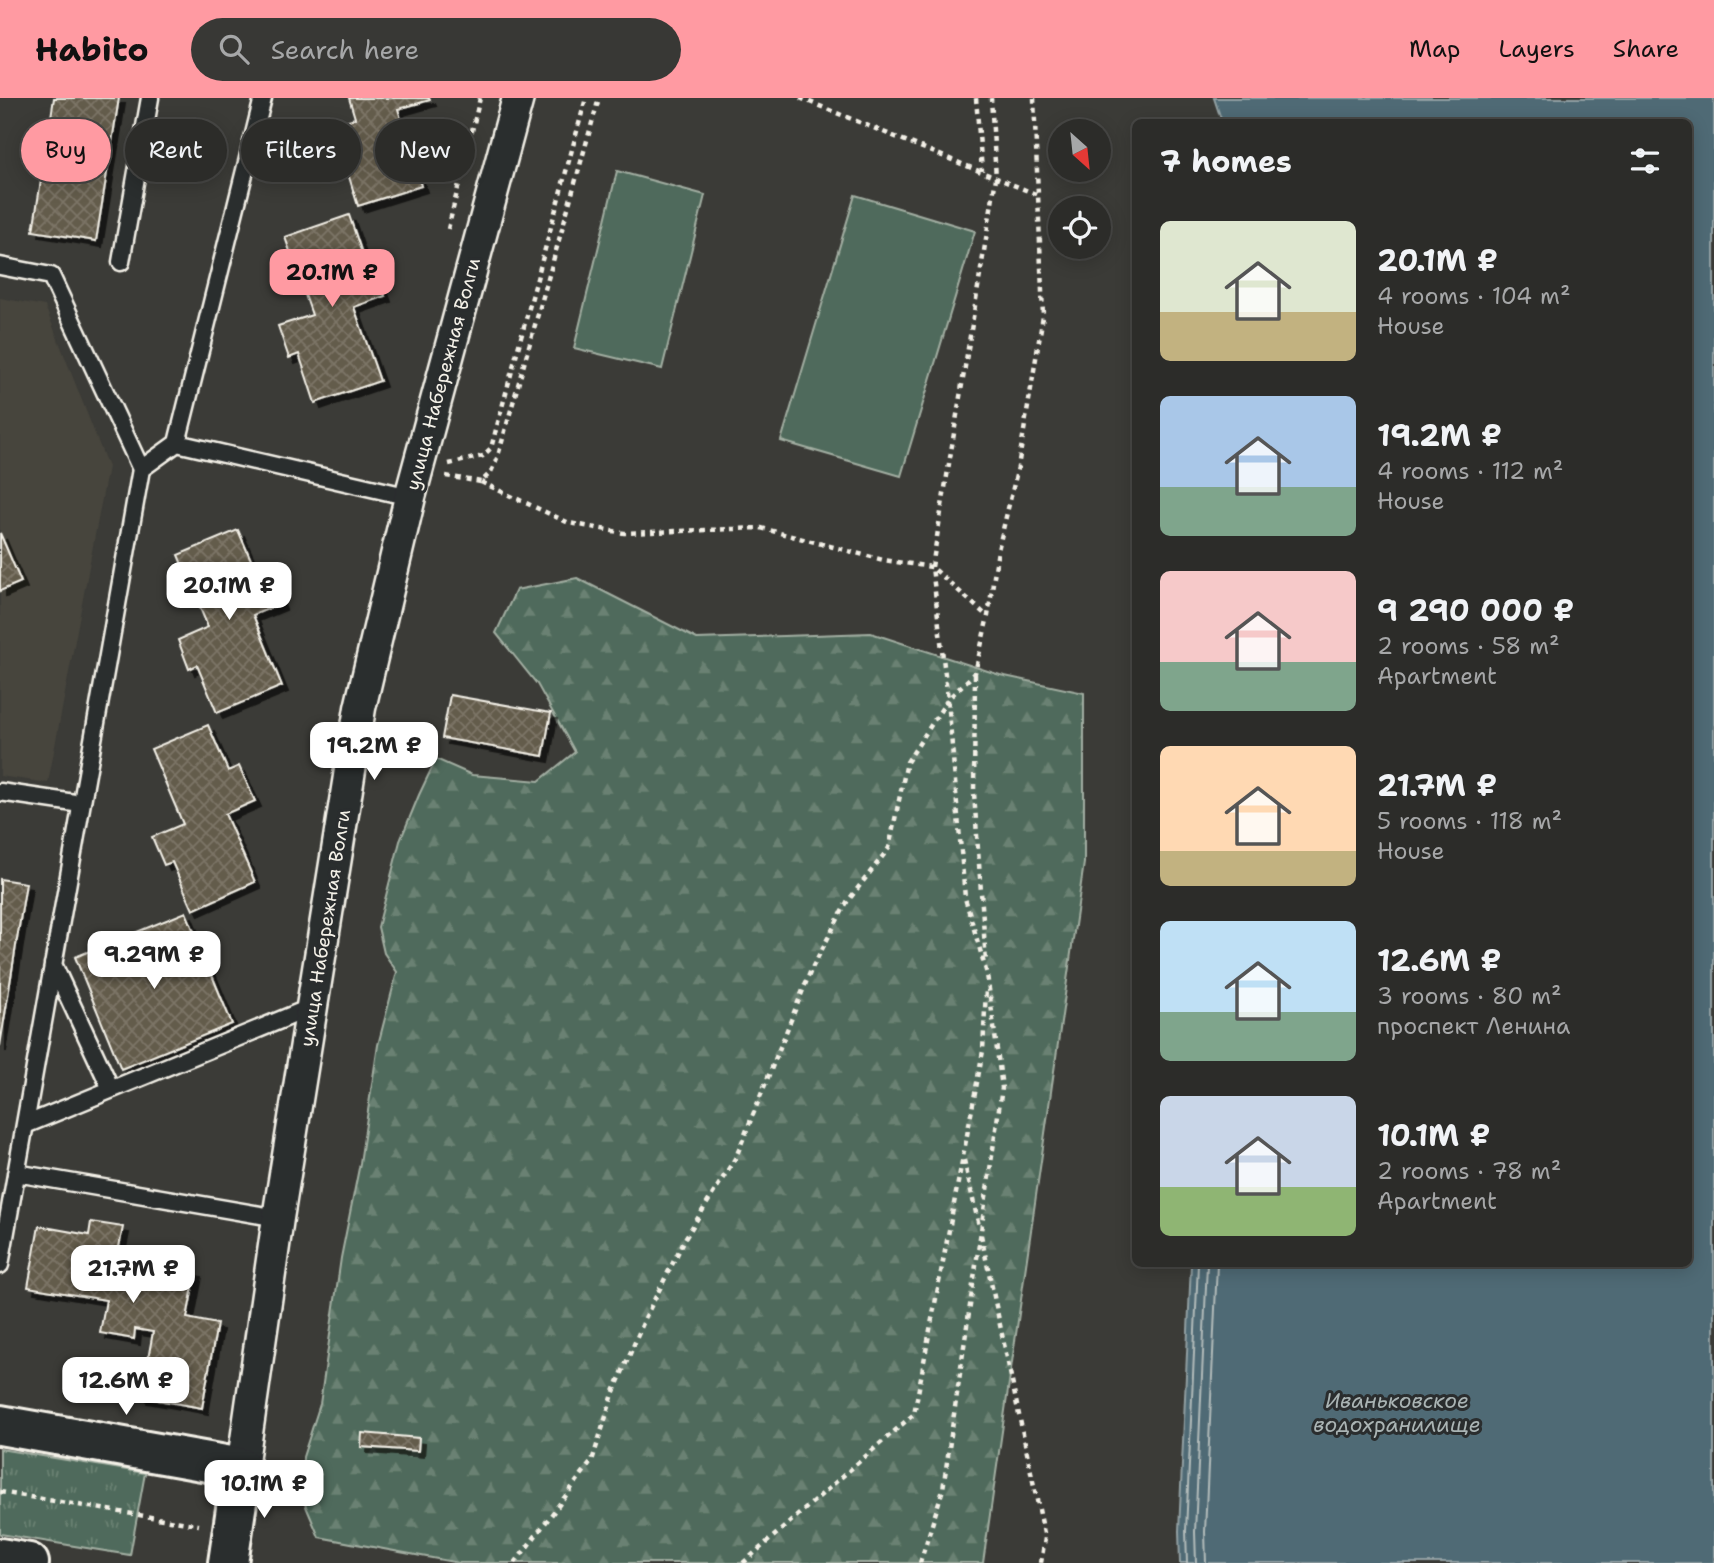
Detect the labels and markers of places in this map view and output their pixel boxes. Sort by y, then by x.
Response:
pin: 20.1M ₽ [267,250,397,309]
pin: 20.1M ₽ [164,562,294,622]
pin: 19.2M ₽ [309,722,439,782]
pin: 9.29M ₽ [89,932,219,991]
pin: 21.7M ₽ [68,1246,198,1305]
pin: 12.6M ₽ [61,1358,191,1417]
pin: 10.1M ₽ [199,1460,329,1520]

